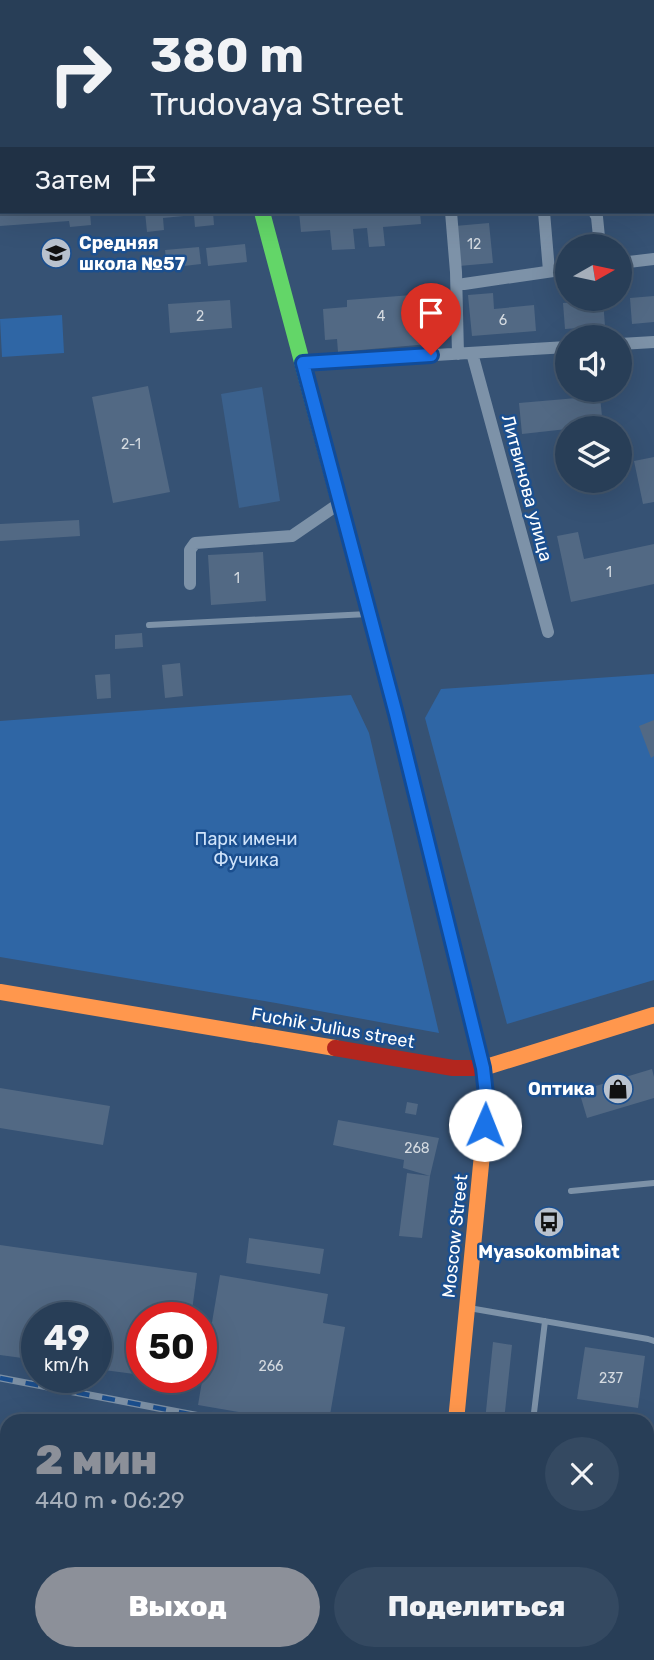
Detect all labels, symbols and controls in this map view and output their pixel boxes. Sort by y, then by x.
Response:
text: 380 m [150,26,304,84]
icon: right [35,28,126,119]
text: Trudovaya Street [150,85,404,123]
icon: arrive [125,161,163,199]
text: Затем [35,165,111,196]
place label: Средняя школа №57 [79,232,185,275]
north arrow [555,234,632,312]
map controls [555,234,632,493]
school or university icon: Средняя школа №57 [39,236,73,270]
house number: 12 [467,236,481,253]
pin [401,283,461,355]
icon: arrive [412,294,450,332]
house number: 2 [196,308,204,325]
house number: 4 [377,308,386,325]
house number: 6 [499,312,507,329]
button: sound [555,325,632,402]
street label: Литвинова улица [497,412,557,564]
button: layers [555,416,632,493]
house number: 2-1 [121,436,141,453]
house number: 1 [606,564,612,581]
house number: 1 [234,570,240,587]
park label: Парк имени Фучика [195,828,297,871]
street label: Fuchik Julius street [250,1003,416,1053]
shop icon: Оптика [601,1072,635,1106]
place label: Оптика [528,1078,595,1100]
position arrow [448,1088,522,1162]
house number: 268 [404,1140,430,1157]
street label: Moscow Street [438,1173,472,1299]
bus stop icon: Myasokombinat [532,1205,566,1239]
place label: Myasokombinat [478,1241,620,1263]
speed limit sign: 50 [126,1302,217,1393]
text: 49 [43,1317,90,1359]
text: km/h [44,1354,89,1376]
house number: 266 [258,1358,284,1375]
house number: 237 [599,1370,623,1387]
text: 2 мин [35,1435,158,1485]
button: close [545,1437,619,1511]
text: 440 m · 06:29 [35,1486,185,1514]
button: Выход [35,1567,320,1647]
button: Поделиться [334,1567,619,1647]

